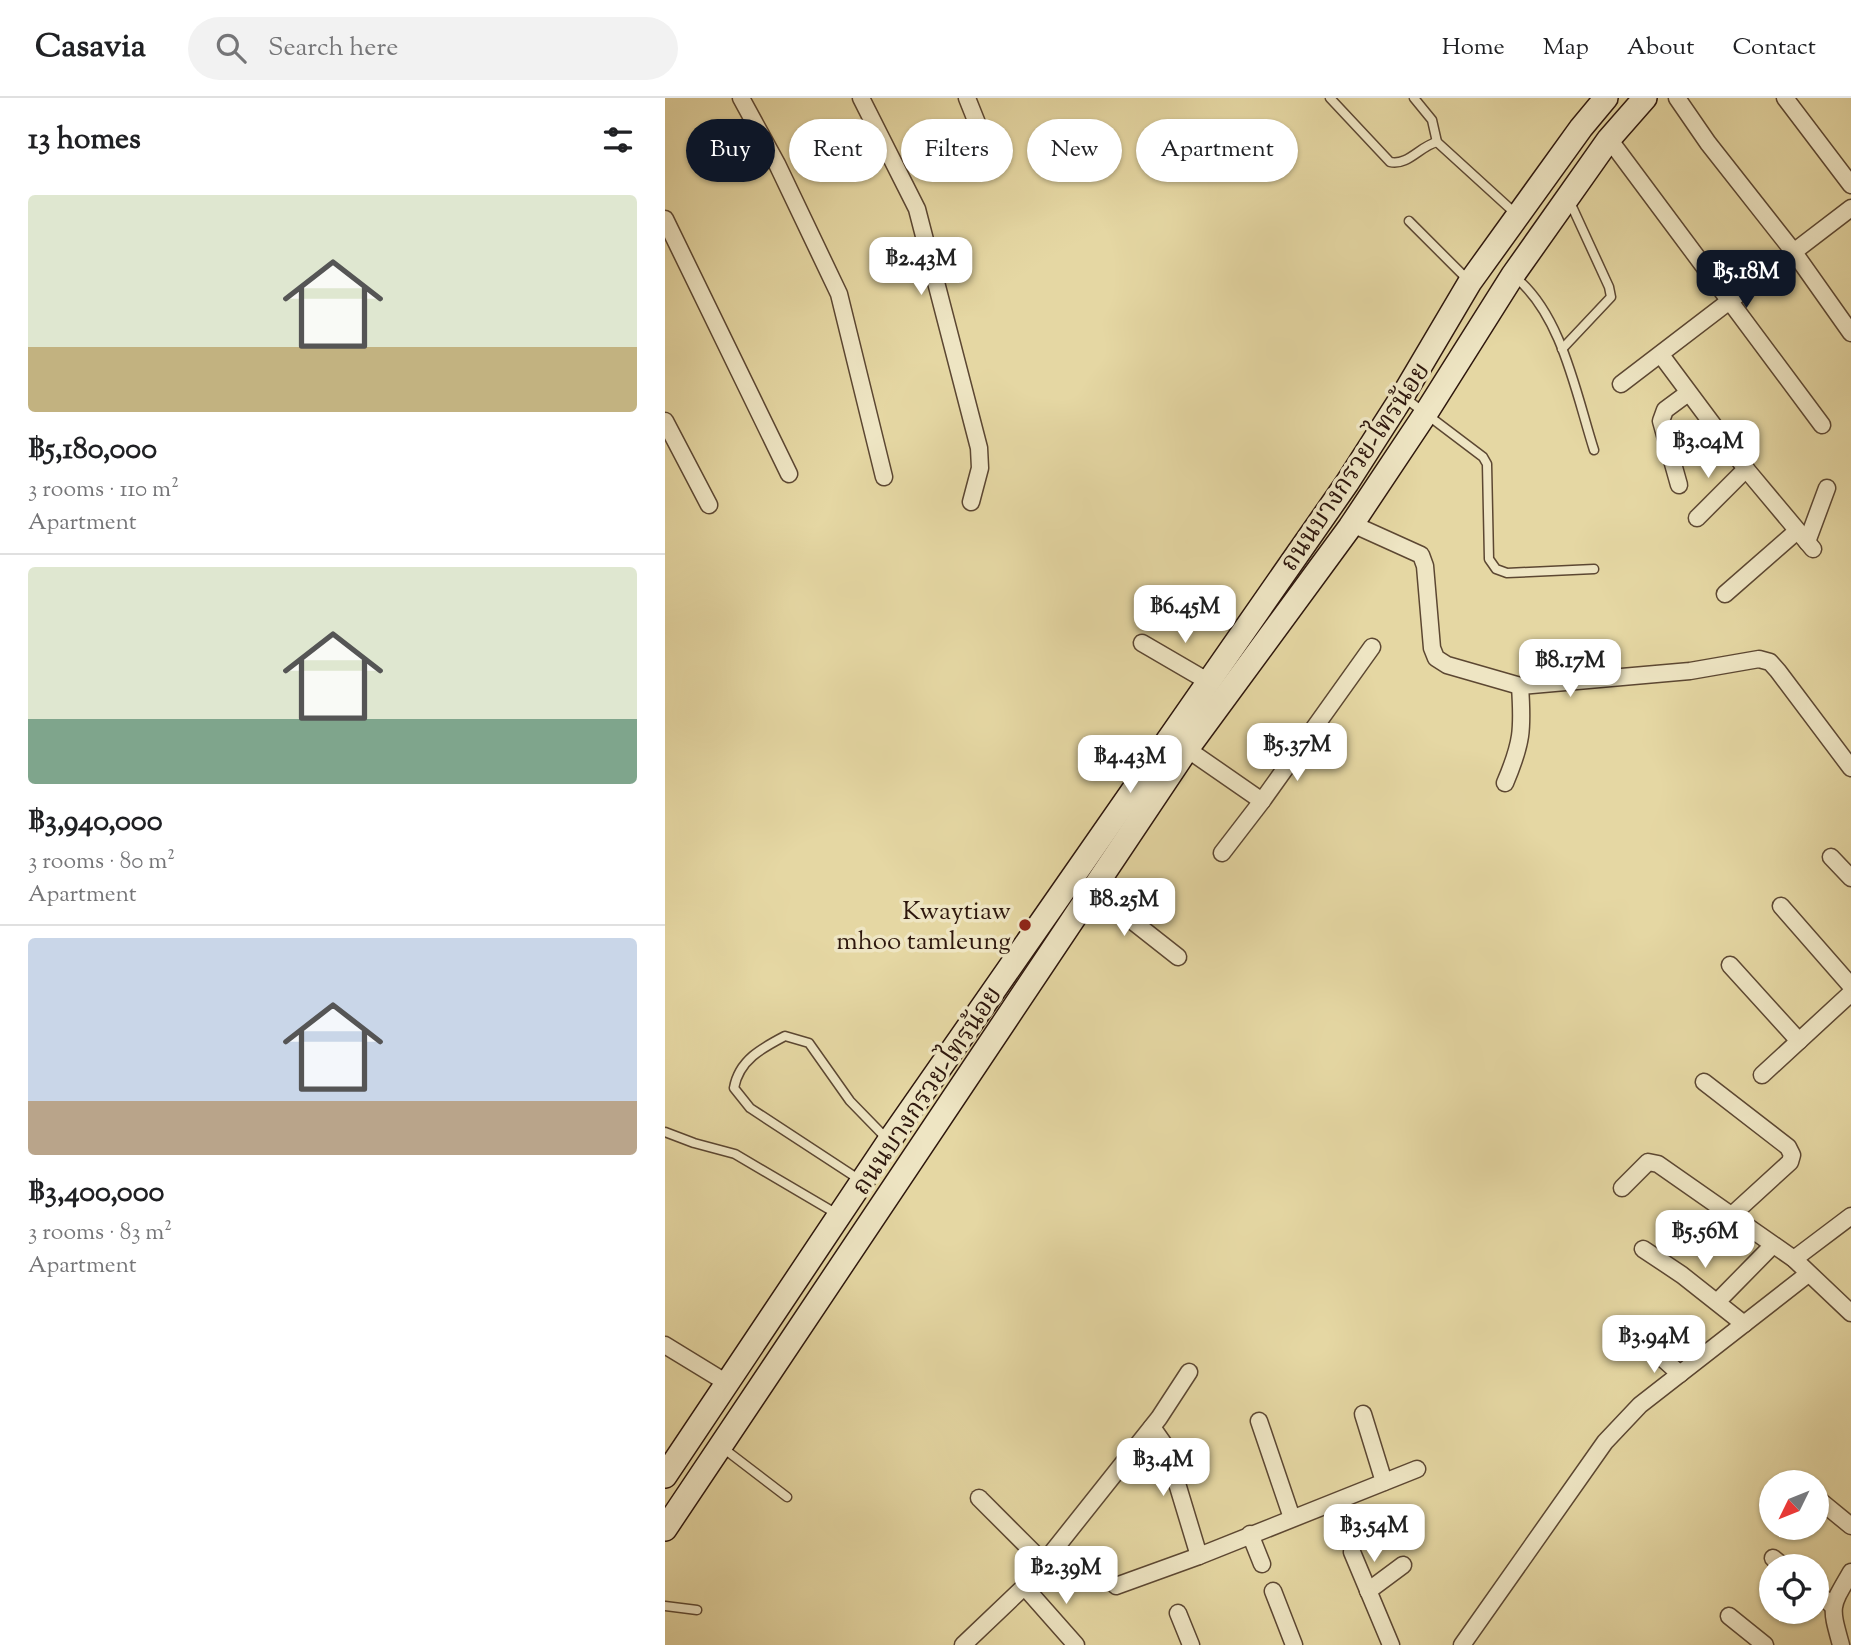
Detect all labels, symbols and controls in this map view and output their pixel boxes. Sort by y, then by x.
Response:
search box [188,17,678,80]
text: Casavia [35,24,146,72]
icon: search [212,29,250,67]
text: Search here [268,30,398,67]
text: Home [1442,31,1505,65]
text: Map [1543,31,1589,65]
text: About [1627,31,1694,65]
text: Contact [1732,31,1816,65]
text: 13 homes [28,119,141,162]
chip: Buy [686,119,775,182]
chip: Rent [789,119,887,182]
chip: Filters [901,119,1013,182]
chip: New [1027,119,1122,182]
chip: Apartment [1136,119,1298,182]
icon: filters [599,121,637,159]
pin: ฿2.43M [864,238,978,297]
icon: home [270,241,396,367]
text: ฿2.43M [885,243,957,276]
pin: ฿5.18M [1689,250,1803,310]
text: ฿5.18M [1713,256,1779,289]
street label: ถนนบางกรวย-ไทรน้อย [1270,354,1440,579]
pin: ฿3.04M [1651,420,1765,480]
text: ฿3.04M [1672,426,1744,459]
text: ฿5,180,000 [28,429,157,472]
text: 3 rooms · 110 m² [28,474,179,507]
text: Apartment [28,507,137,540]
pin: ฿6.45M [1128,586,1242,645]
text: ฿6.45M [1150,591,1220,624]
icon: home [270,613,396,739]
pin: ฿8.17M [1513,640,1627,699]
text: ฿8.17M [1535,645,1605,678]
pin: ฿5.37M [1240,724,1354,783]
text: ฿5.37M [1263,729,1331,762]
pin: ฿4.43M [1073,736,1187,795]
text: ฿4.43M [1094,741,1166,774]
text: ฿3,940,000 [28,801,163,844]
text: 3 rooms · 80 m² [28,846,175,879]
pin: ฿8.25M [1067,878,1181,938]
text: Apartment [28,879,137,912]
text: ฿8.25M [1089,884,1159,917]
place label: Kwaytiaw mhoo tamleung [836,894,1011,961]
marker: Kwaytiaw mhoo tamleung [1017,917,1033,933]
street label: ถนนบางกรวย-ไทรน้อย [842,978,1012,1203]
icon: home [270,984,396,1110]
text: ฿3,400,000 [28,1172,164,1215]
pin: ฿5.56M [1648,1210,1762,1270]
text: ฿5.56M [1672,1216,1738,1249]
text: 3 rooms · 83 m² [28,1217,172,1250]
text: Apartment [28,1250,137,1283]
pin: ฿3.94M [1597,1316,1711,1375]
text: ฿3.94M [1618,1321,1690,1354]
pin: ฿3.4M [1114,1438,1212,1498]
text: ฿3.4M [1133,1444,1193,1477]
north arrow [1759,1470,1829,1540]
map controls [1759,1470,1829,1624]
pin: ฿3.54M [1317,1504,1431,1564]
text: ฿3.54M [1340,1510,1408,1543]
pin: ฿2.39M [1009,1546,1123,1606]
text: ฿2.39M [1031,1552,1101,1585]
button: locate [1759,1554,1829,1624]

